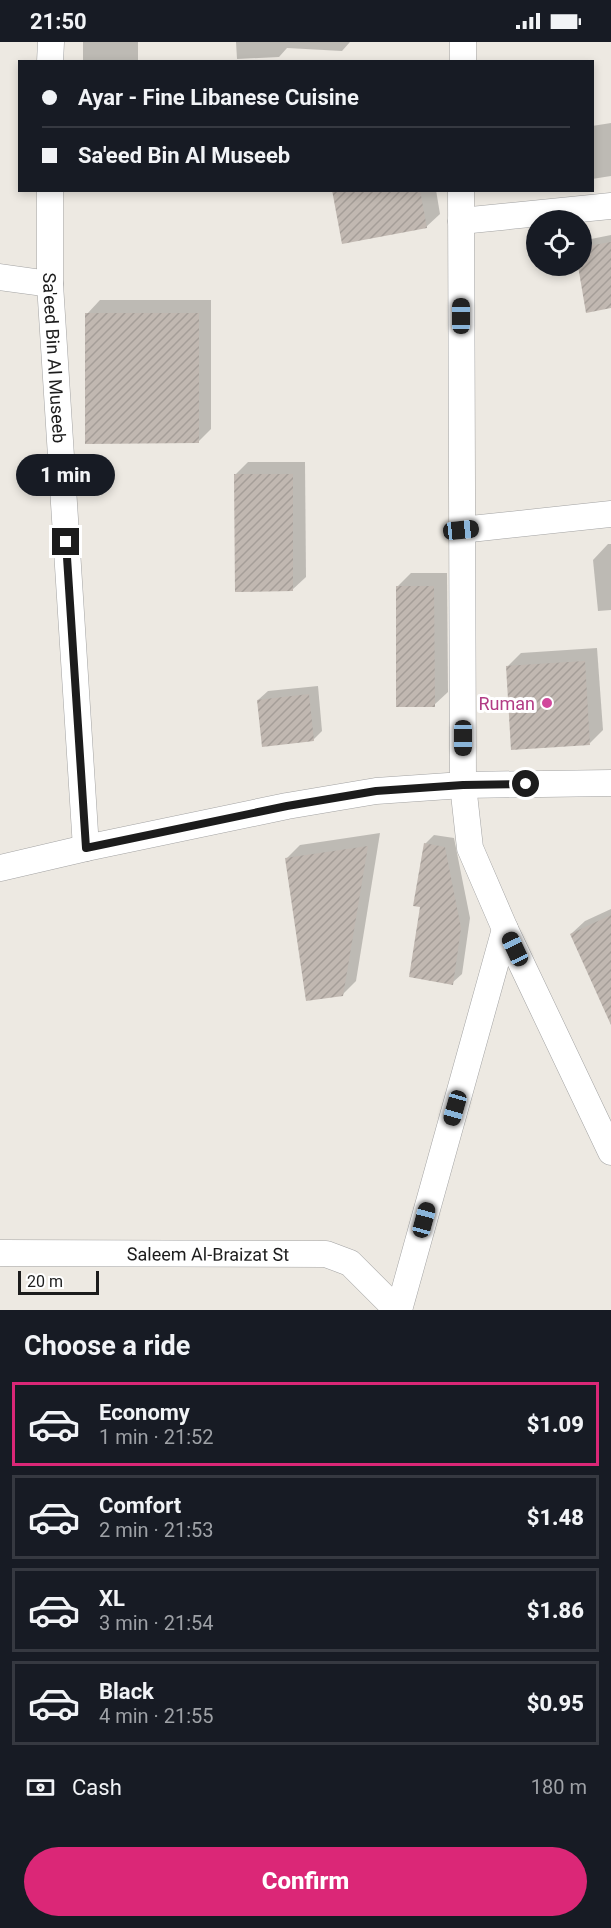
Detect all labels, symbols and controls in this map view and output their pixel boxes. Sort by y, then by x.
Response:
text: 21:50 [30,9,87,34]
text: Ayar - Fine Libanese Cuisine [78,85,359,110]
text: Sa'eed Bin Al Museeb [78,143,290,168]
map controls [526,210,592,276]
button: locate [526,210,592,276]
street label: Sa'eed Bin Al Museeb [39,272,71,444]
car [452,298,470,334]
callout: 1 min [16,455,116,497]
text: 1 min [40,463,91,487]
car [442,519,480,541]
route end [52,528,79,555]
place label: Ruman [478,693,535,714]
marker: Ruman [540,696,554,710]
car [454,720,472,756]
route start [512,770,539,797]
car [499,929,531,969]
car [441,1088,469,1128]
car [411,1200,437,1240]
street label: Saleem Al-Braizat St [127,1243,289,1264]
scale bar [18,1268,99,1296]
text: 20 m [27,1272,63,1291]
text: Choose a ride [24,1330,190,1362]
icon: car [27,1397,81,1451]
text: Economy [99,1400,190,1425]
text: $1.09 [527,1412,584,1437]
text: 1 min · 21:52 [99,1425,214,1449]
icon: car [27,1490,81,1544]
text: Comfort [99,1493,181,1518]
text: $1.48 [527,1505,584,1530]
text: 2 min · 21:53 [99,1518,214,1542]
icon: car [27,1583,81,1637]
text: XL [99,1586,125,1611]
text: $1.86 [527,1598,584,1623]
text: 3 min · 21:54 [99,1611,214,1635]
icon: car [27,1676,81,1730]
text: Black [99,1679,154,1704]
text: $0.95 [527,1691,584,1716]
text: 4 min · 21:55 [99,1704,214,1728]
icon: cash [24,1771,57,1804]
text: Cash [72,1775,122,1800]
text: 180 m [531,1775,587,1799]
button: Confirm [24,1847,587,1916]

